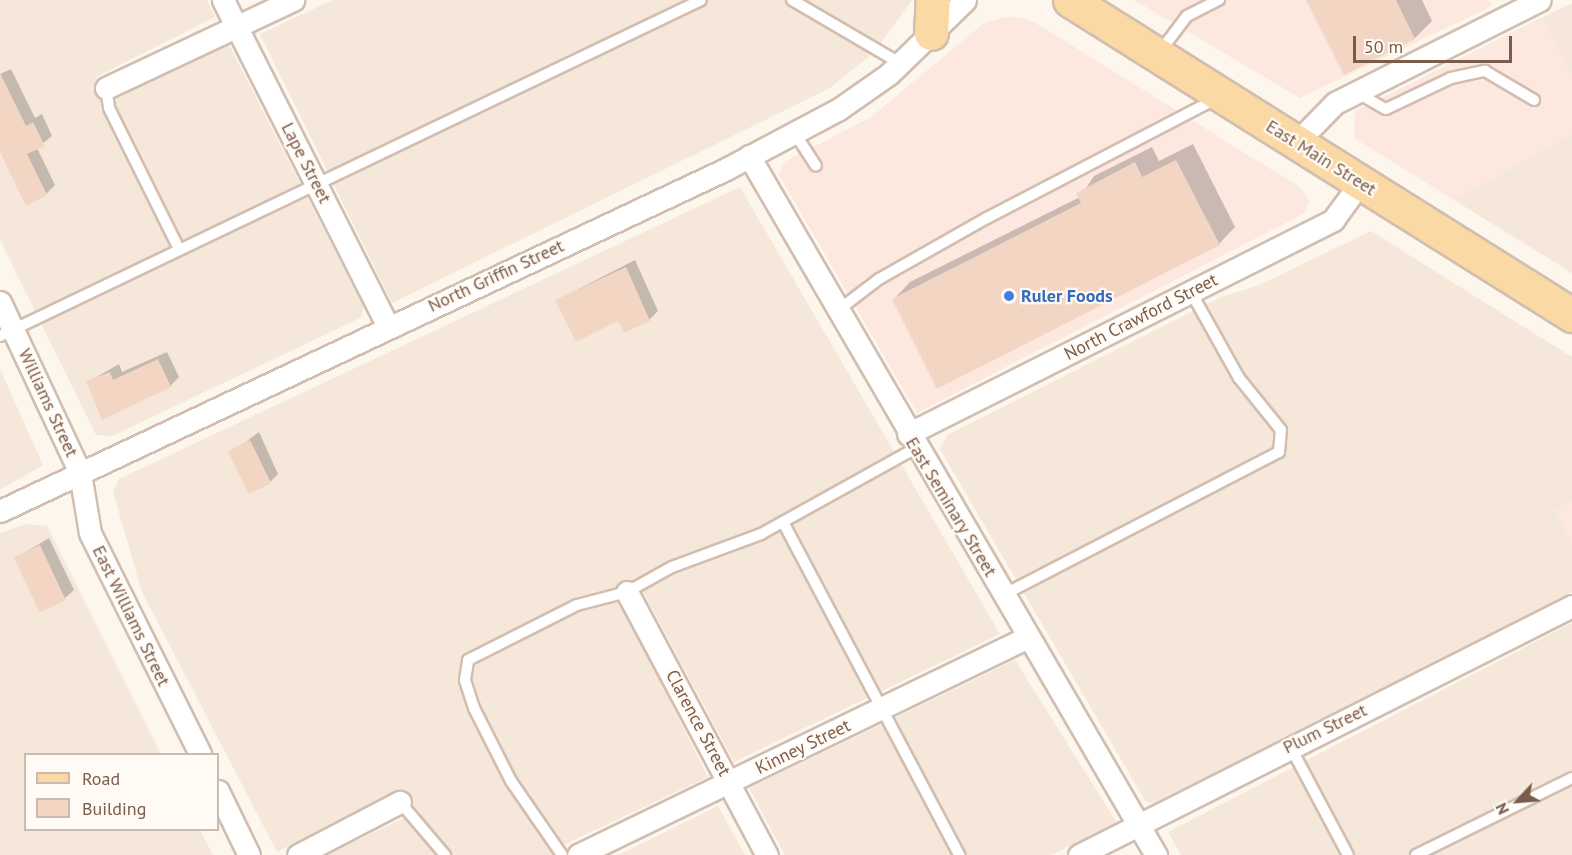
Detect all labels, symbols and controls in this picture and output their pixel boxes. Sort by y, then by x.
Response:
scale bar [1356,24,1515,62]
text: 50 m [1364,35,1403,58]
street label: East Main Street [1262,116,1380,200]
street label: Lape Street [277,119,335,207]
street label: North Griffin Street [425,235,567,317]
street label: North Crawford Street [1061,269,1221,365]
place label: Ruler Foods [1021,285,1113,307]
marker: Ruler Foods [1002,289,1016,303]
street label: Williams Street [13,345,83,461]
street label: East Seminary Street [901,433,1001,581]
street label: East Williams Street [88,542,174,690]
street label: Clarence Street [661,666,735,780]
street label: Plum Street [1280,699,1370,759]
street label: Kinney Street [752,715,854,779]
legend [24,753,219,831]
text: Road [82,767,120,790]
north arrow [1488,771,1548,831]
text: Building [82,797,146,820]
text: N [1491,800,1513,818]

